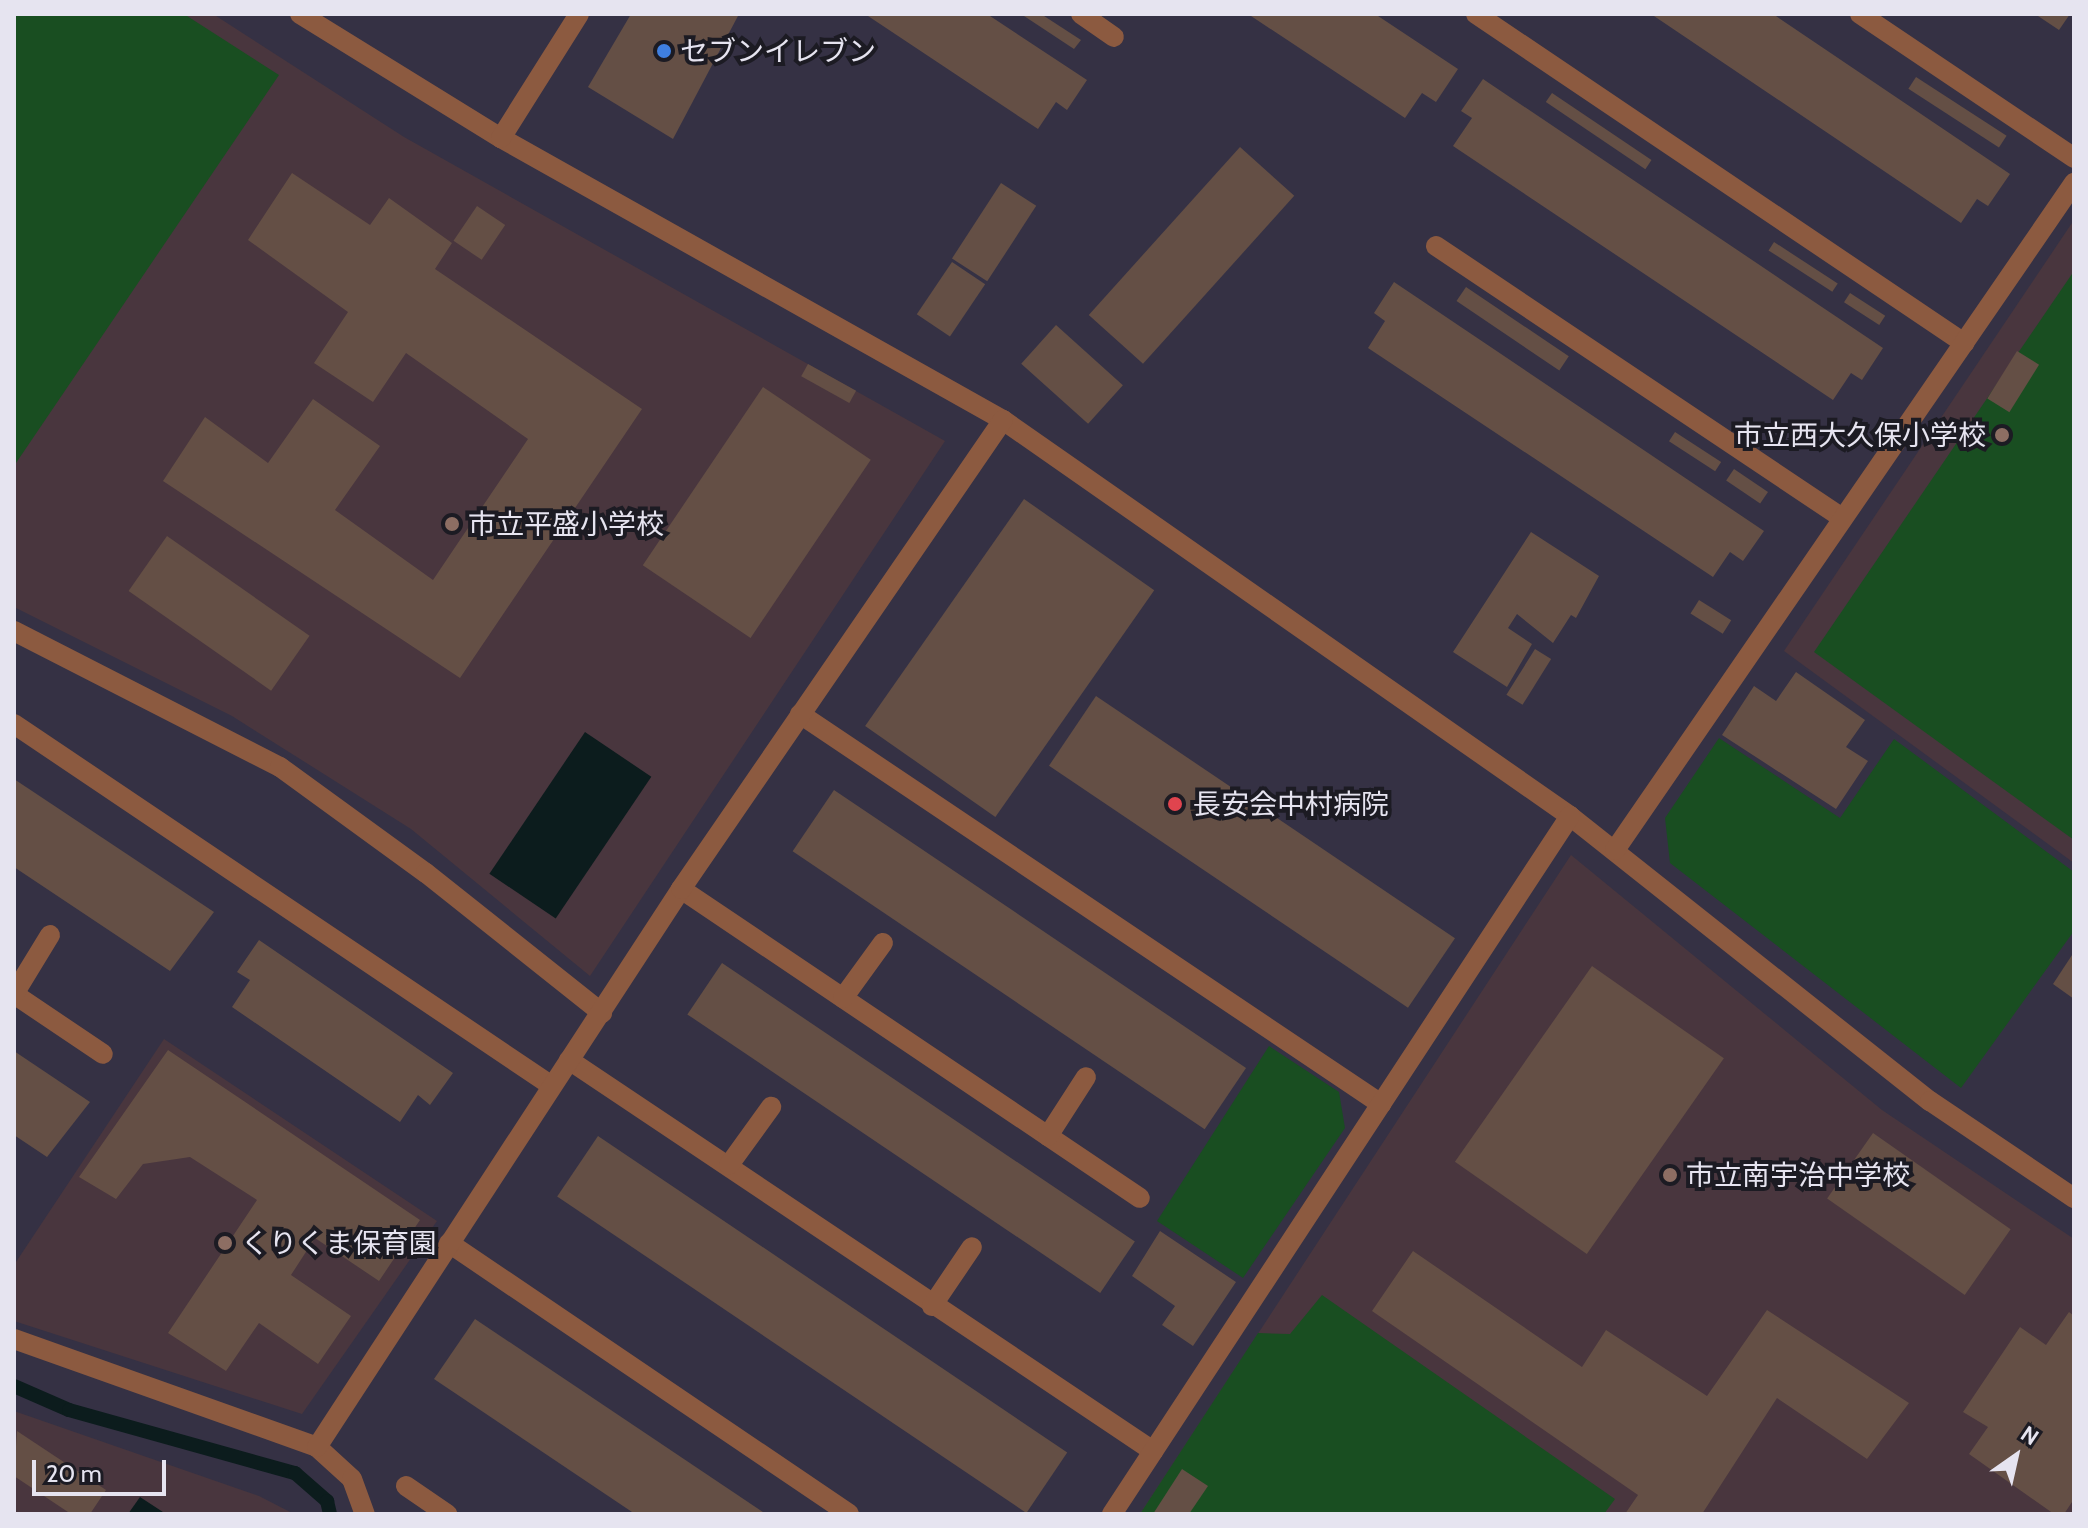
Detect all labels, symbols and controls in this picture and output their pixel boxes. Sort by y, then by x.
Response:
place label: セブンイレブン [680,34,876,68]
marker: セブンイレブン [655,42,673,60]
place label: 市立西大久保小学校 [1734,418,1986,452]
marker: 市立西大久保小学校 [1993,426,2011,444]
place label: 市立平盛小学校 [468,507,664,541]
marker: 市立平盛小学校 [443,515,461,533]
place label: 長安会中村病院 [1193,787,1389,821]
marker: 長安会中村病院 [1164,793,1186,815]
place label: 市立南宇治中学校 [1686,1158,1910,1192]
marker: 市立南宇治中学校 [1661,1166,1679,1184]
place label: くりくま保育園 [241,1226,437,1260]
marker: くりくま保育園 [216,1234,234,1252]
north arrow [1976,1416,2056,1496]
text: N [2016,1420,2044,1451]
scale bar [36,1444,170,1494]
text: 20 m [46,1459,102,1488]

